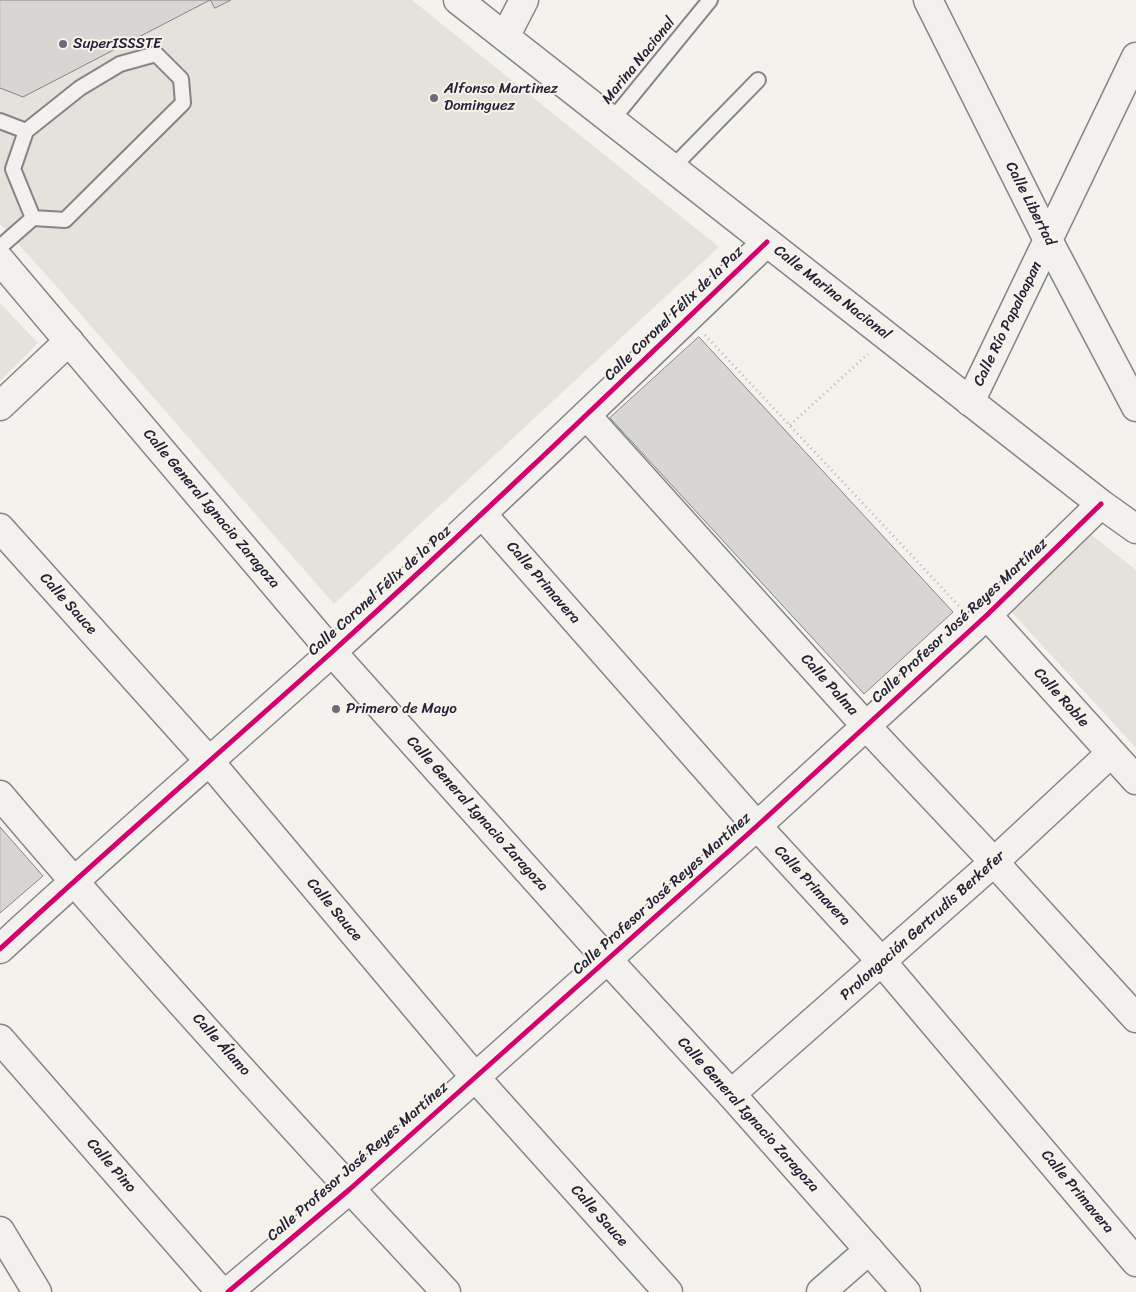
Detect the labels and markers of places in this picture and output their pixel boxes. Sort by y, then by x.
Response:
place label: SuperISSSTE [73,35,161,53]
marker: SuperISSSTE [57,38,69,50]
place label: Alfonso Martinez Dominguez [444,80,558,115]
marker: Alfonso Martinez Dominguez [428,92,440,104]
place label: Primero de Mayo [346,700,457,718]
marker: Primero de Mayo [330,703,342,715]

